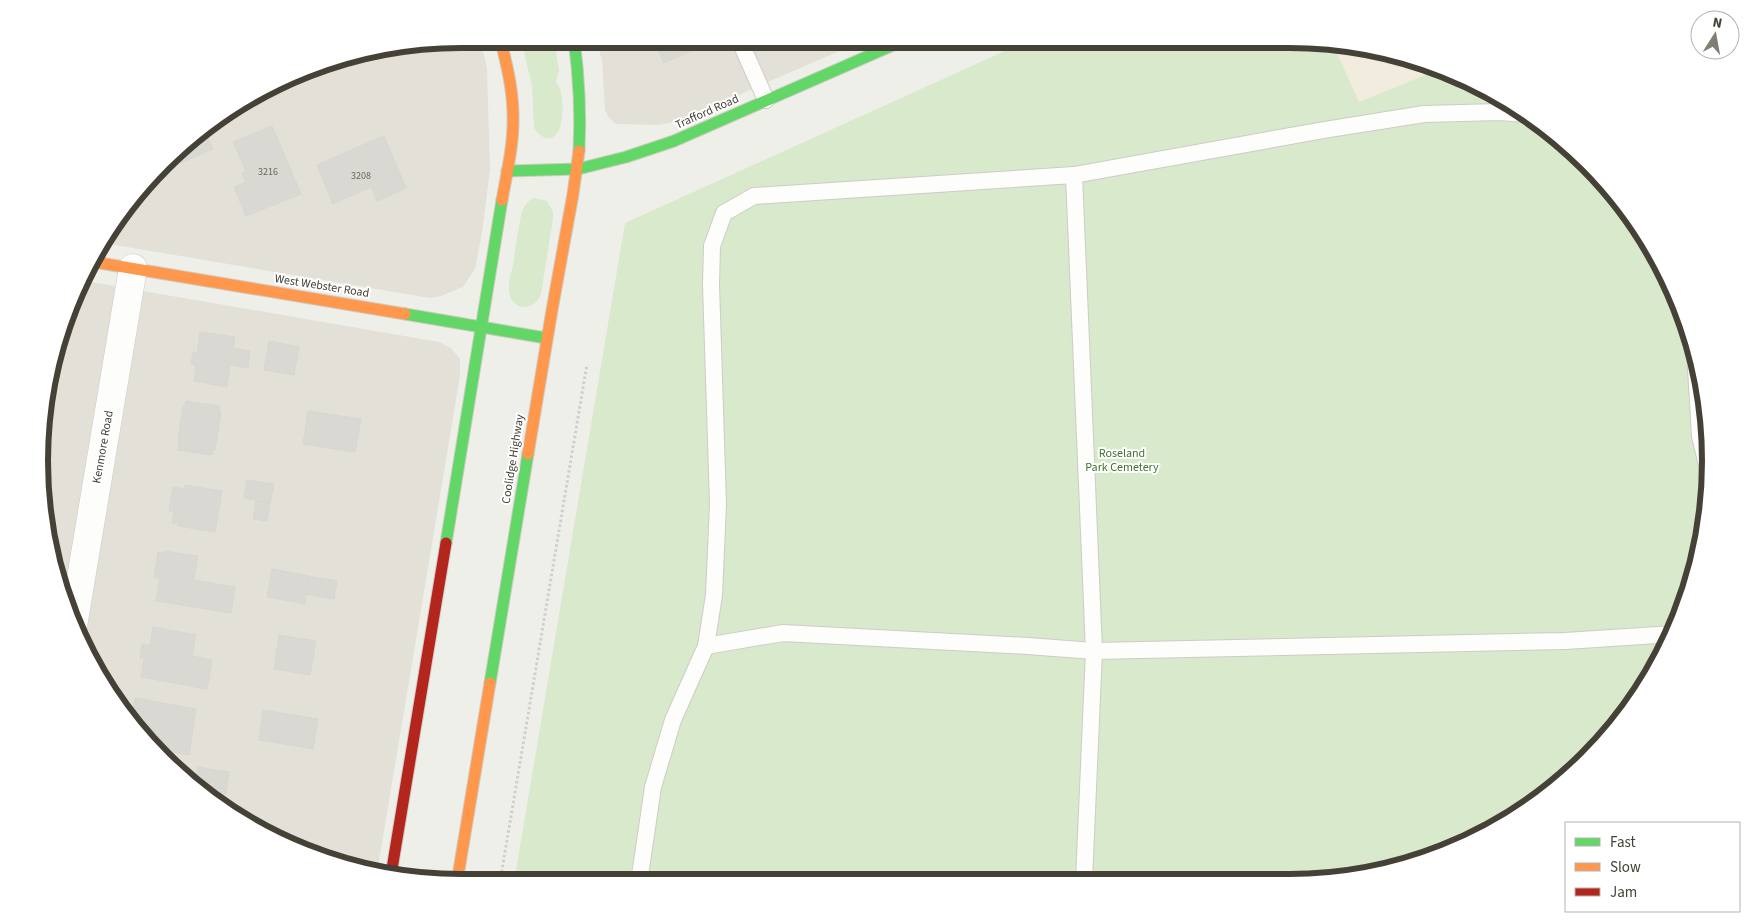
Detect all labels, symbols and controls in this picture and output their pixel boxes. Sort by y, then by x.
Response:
north arrow [1690,10,1740,60]
text: N [1711,13,1724,34]
street label: Trafford Road [672,90,742,134]
house number: 3216 [258,165,278,179]
house number: 3208 [351,169,371,183]
street label: West Webster Road [273,270,371,302]
street label: Kenmore Road [88,409,118,485]
street label: Coolidge Highway [498,413,529,505]
park label: Roseland Park Cemetery [1085,445,1159,476]
legend [1565,822,1740,912]
text: Fast [1610,832,1636,853]
text: Slow [1610,857,1641,878]
text: Jam [1610,882,1637,903]

